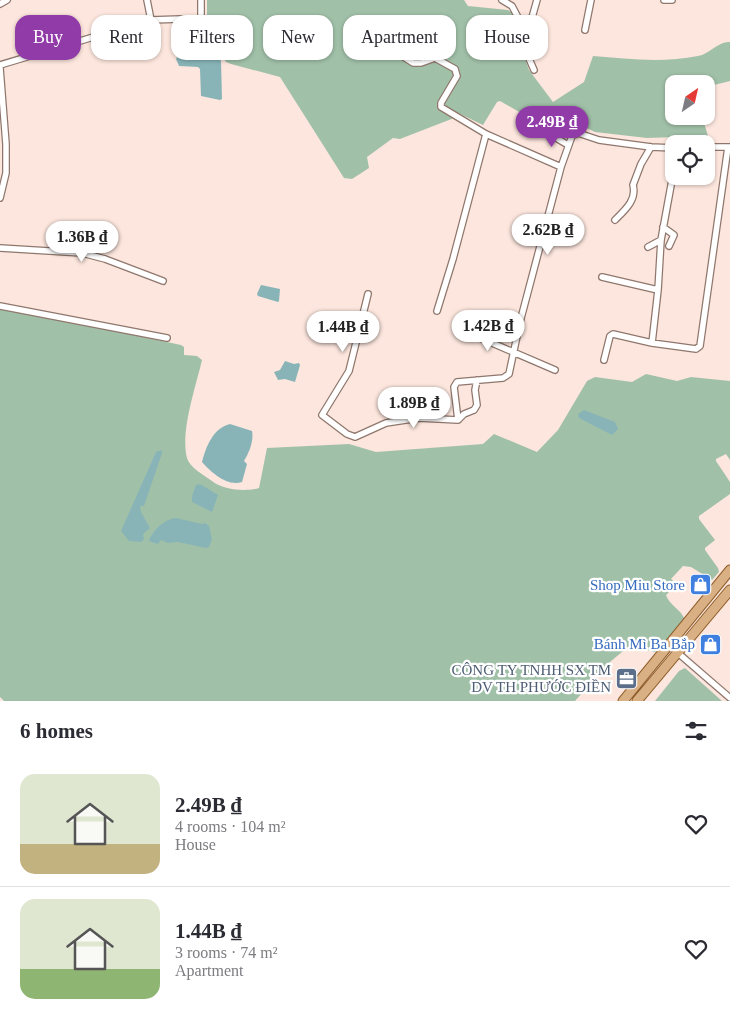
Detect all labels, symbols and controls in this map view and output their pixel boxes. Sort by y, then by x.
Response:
chip: Buy [15,15,81,60]
chip: Rent [91,15,161,60]
chip: Filters [171,15,253,60]
chip: New [263,15,333,60]
chip: Apartment [343,15,456,60]
chip: House [466,15,548,60]
north arrow [665,75,715,125]
map controls [665,75,715,185]
pin: 2.49B ₫ [506,106,598,148]
text: 2.49B ₫ [527,113,577,130]
button: locate [665,135,715,185]
pin: 2.62B ₫ [502,214,594,256]
pin: 1.36B ₫ [36,220,128,263]
text: 2.62B ₫ [523,221,573,238]
text: 1.36B ₫ [57,228,107,245]
pin: 1.44B ₫ [297,310,389,353]
pin: 1.42B ₫ [442,310,534,352]
text: 1.42B ₫ [463,317,513,334]
text: 1.44B ₫ [318,318,368,335]
pin: 1.89B ₫ [368,386,460,429]
text: 1.89B ₫ [389,394,439,411]
shop icon: Shop Miu Store [689,573,713,597]
place label: Shop Miu Store [590,577,685,593]
shop icon: Bánh Mì Ba Bắp [699,632,723,656]
place label: Bánh Mì Ba Bắp [594,636,695,652]
place label: CÔNG TY TNHH SX TM DV TH PHƯỚC ĐIỀN [452,662,611,695]
office icon: CÔNG TY TNHH SX TM DV TH PHƯỚC ĐIỀN [615,667,639,691]
icon: filters [682,717,710,745]
text: 6 homes [20,719,93,743]
text: 2.49B ₫ [175,793,242,817]
icon: home [60,794,120,854]
icon: heart [682,810,710,838]
text: 4 rooms · 104 m² [175,818,286,835]
text: House [175,836,216,853]
icon: home [60,919,120,979]
text: 1.44B ₫ [175,919,242,943]
icon: heart [682,935,710,963]
text: 3 rooms · 74 m² [175,944,278,961]
text: Apartment [175,962,243,979]

